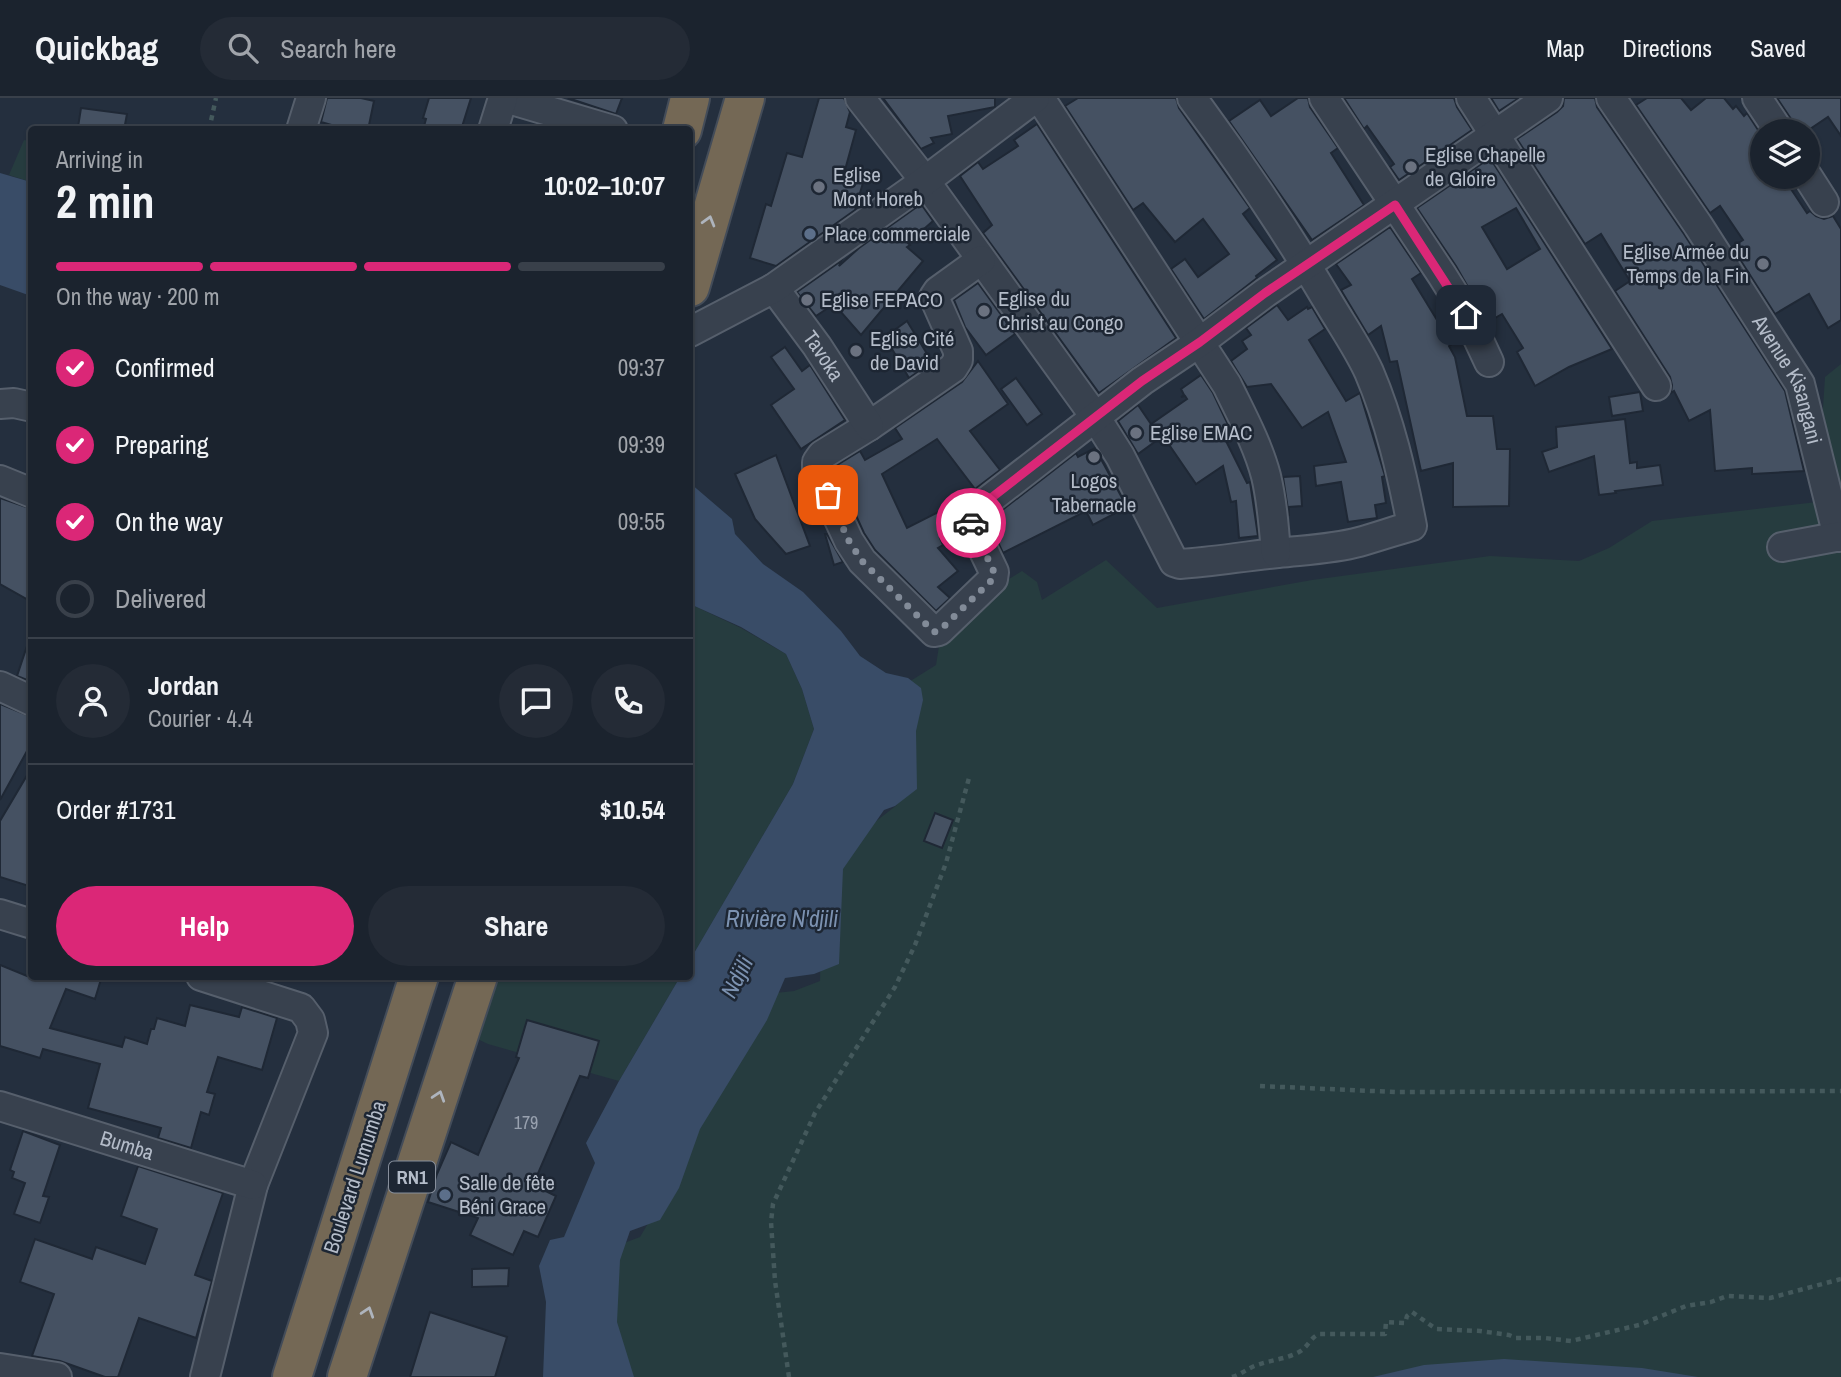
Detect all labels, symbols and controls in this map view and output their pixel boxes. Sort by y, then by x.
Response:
search box [200,17,690,80]
text: Quickbag [35,26,158,70]
icon: search [224,29,262,67]
text: Search here [280,31,396,66]
text: Map [1546,32,1584,64]
text: Directions [1622,32,1712,64]
text: Saved [1750,32,1806,64]
map controls [1750,119,1820,189]
button: layers [1750,119,1820,189]
place label: Eglise Chapelle de Gloire [1425,140,1546,193]
text: Arriving in [56,144,143,175]
marker: Eglise Chapelle de Gloire [1403,159,1419,175]
place label: Eglise Mont Horeb [833,160,923,213]
text: 10:02–10:07 [544,168,665,203]
text: 2 min [56,170,155,232]
marker: Eglise Mont Horeb [811,179,827,195]
one-way arrow [700,216,715,228]
place label: Place commerciale [824,219,970,248]
marker: Place commerciale [802,226,818,242]
place label: Eglise Armée du Temps de la Fin [1623,237,1749,290]
marker: Eglise Armée du Temps de la Fin [1755,256,1771,272]
text: On the way · 200 m [56,281,220,312]
place label: Eglise du Christ au Congo [998,284,1123,337]
place label: Eglise FEPACO [821,285,943,314]
pin [1436,285,1496,345]
marker: Eglise FEPACO [799,292,815,308]
icon: home [1447,296,1485,334]
marker: Eglise du Christ au Congo [976,303,992,319]
street label: Avenue Kisangani [1745,308,1829,447]
street label: Tavoka [796,324,851,387]
place label: Eglise Cité de David [870,324,954,377]
marker: Eglise Cité de David [848,343,864,359]
icon: check [56,349,94,387]
text: Confirmed [115,350,215,385]
text: 09:37 [618,352,665,383]
place label: Eglise EMAC [1150,418,1252,447]
marker: Eglise EMAC [1128,425,1144,441]
icon: check [56,426,94,464]
text: Preparing [115,427,209,462]
text: 09:39 [618,429,665,460]
marker: Logos Tabernacle [1086,449,1102,465]
pin [798,465,858,525]
place label: Logos Tabernacle [1052,466,1136,519]
icon: bag [809,476,847,514]
courier [936,488,1006,558]
icon: check [56,503,94,541]
text: On the way [115,504,223,539]
icon: car [952,504,990,542]
text: 09:55 [618,506,665,537]
text: Delivered [115,581,206,616]
button: person [56,664,130,738]
button: chat [499,664,573,738]
button: phone [591,664,665,738]
text: Jordan [148,668,219,703]
text: Courier · 4.4 [148,703,253,734]
text: Order #1731 [56,792,176,827]
text: $10.54 [600,792,665,827]
button: Help [56,886,354,966]
button: Share [368,886,665,966]
water label: Rivière N'djili [726,903,839,934]
water label: Ndjili [713,950,760,1003]
one-way arrow [431,1090,445,1102]
street label: Boulevard Lumumba [316,1096,393,1257]
house number: 179 [514,1110,538,1135]
street label: Bumba [97,1123,158,1167]
road number: RN1 [389,1162,435,1192]
place label: Salle de fête Béni Grace [459,1168,555,1221]
marker: Salle de fête Béni Grace [437,1187,453,1203]
one-way arrow [360,1306,375,1318]

